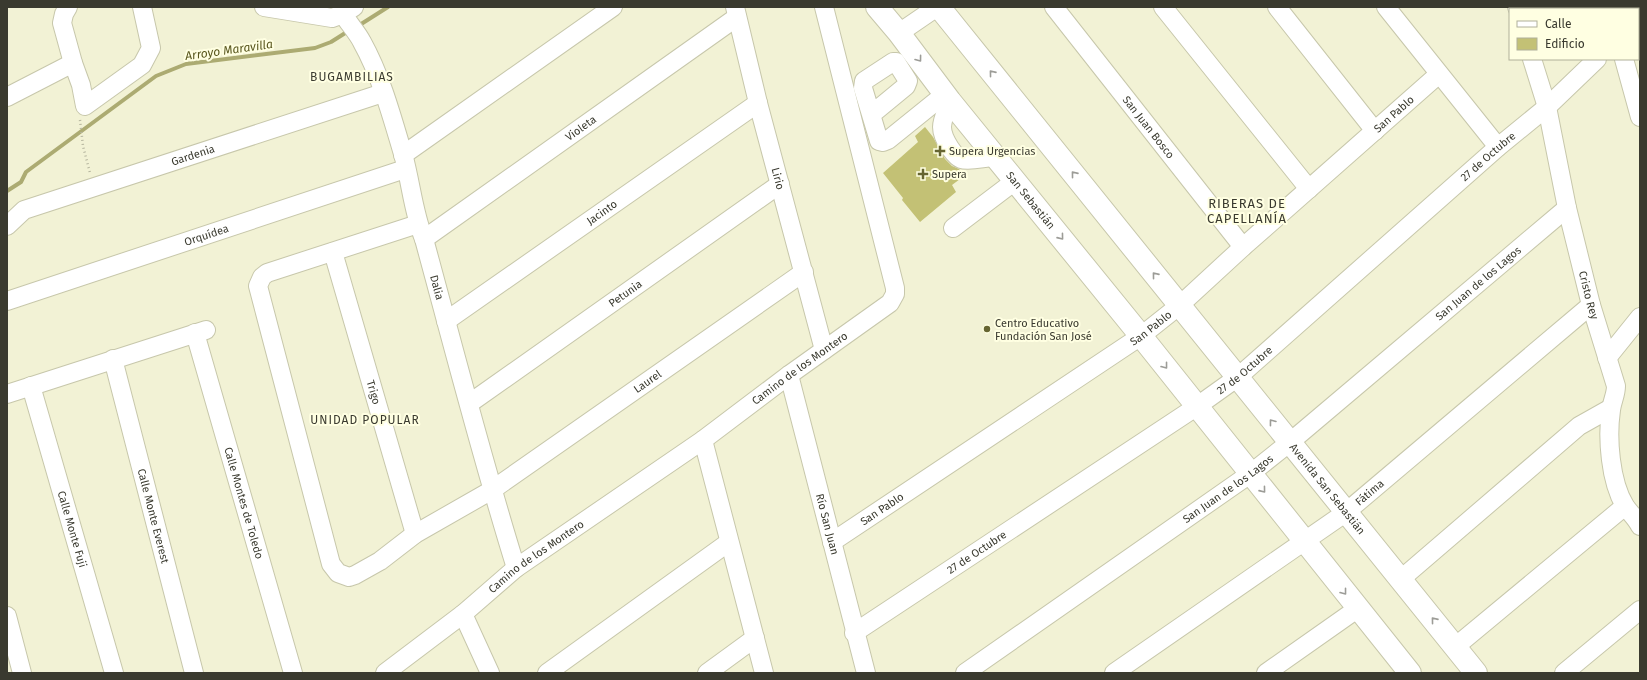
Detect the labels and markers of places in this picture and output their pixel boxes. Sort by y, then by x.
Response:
marker: Supera Urgencias [934,145,946,157]
place label: Supera Urgencias [949,145,1035,158]
marker: Supera [917,168,929,180]
place label: Supera [932,168,967,181]
place label: Centro Educativo Fundación San José [995,317,1092,343]
marker: Centro Educativo Fundación San José [982,324,992,334]

